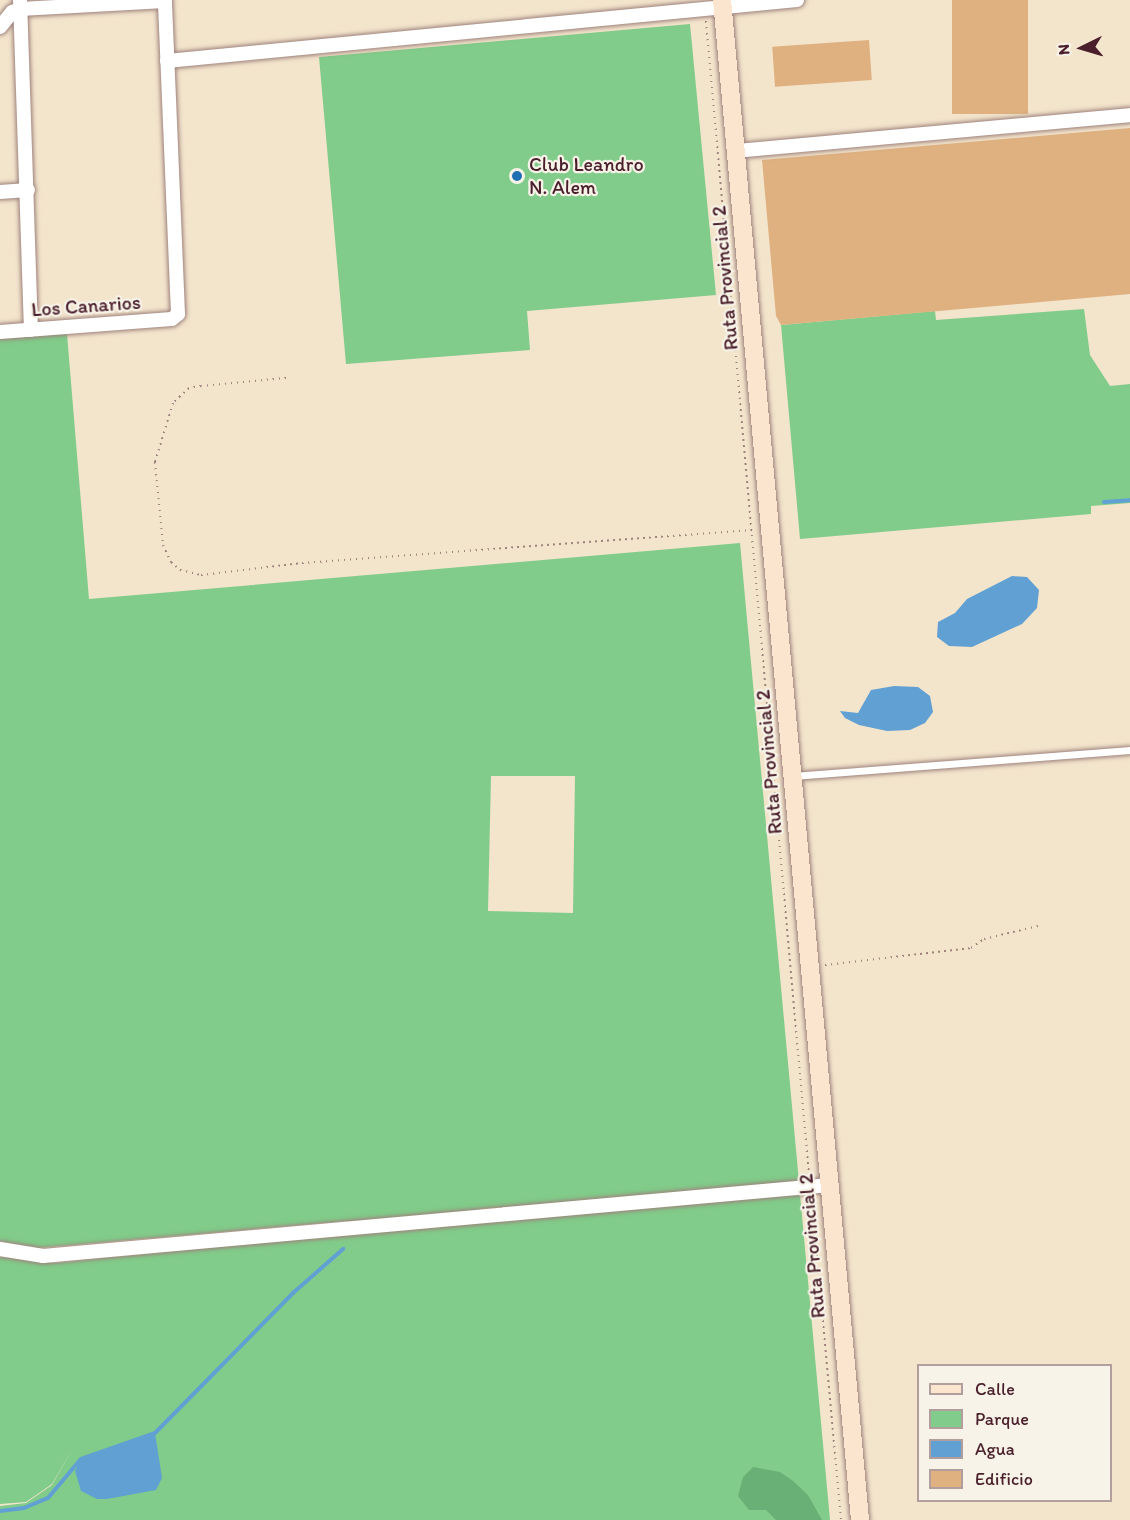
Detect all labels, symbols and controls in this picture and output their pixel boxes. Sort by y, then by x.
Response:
north arrow [1052,18,1112,78]
text: N [1054,43,1074,56]
place label: Club Leandro N. Alem [529,152,643,199]
marker: Club Leandro N. Alem [510,169,524,183]
street label: Ruta Provincial 2 [707,204,743,352]
street label: Los Canarios [30,290,142,322]
street label: Ruta Provincial 2 [751,688,787,836]
street label: Ruta Provincial 2 [794,1172,830,1320]
legend [917,1364,1112,1502]
text: Calle [975,1378,1015,1400]
text: Parque [975,1408,1029,1430]
text: Agua [975,1438,1015,1460]
text: Edificio [975,1468,1033,1490]

